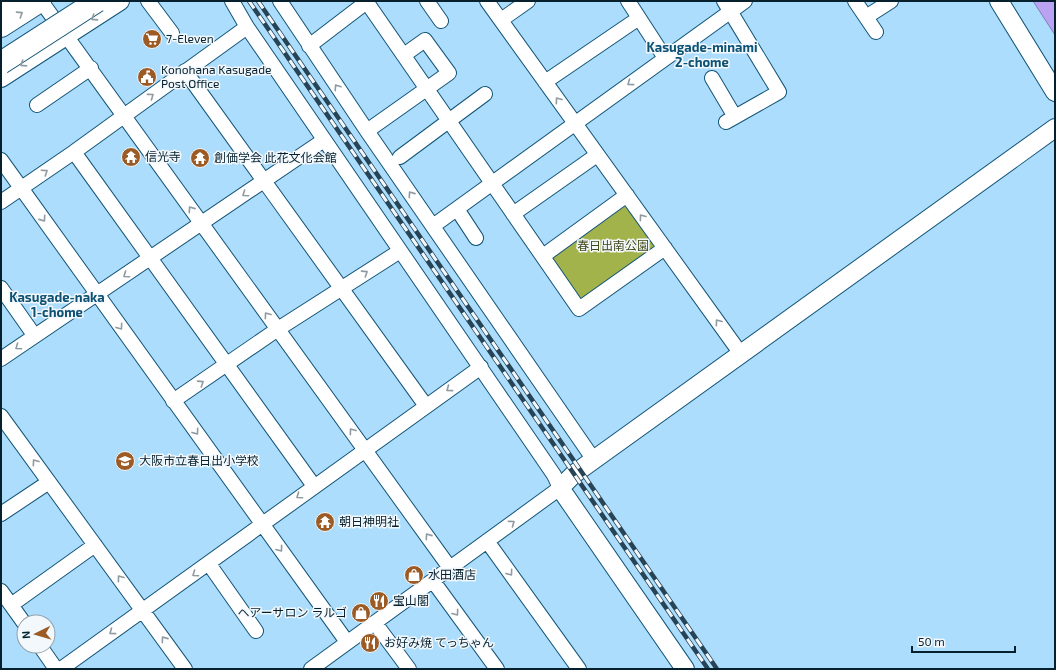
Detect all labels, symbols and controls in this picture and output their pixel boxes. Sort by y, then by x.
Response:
one-way arrow [16,11,23,18]
one-way arrow [91,13,98,20]
supermarket icon: 7-Eleven [141,28,163,50]
place label: 7-Eleven [166,31,214,45]
district label: Kasugade-minami 2-chome [647,39,757,70]
one-way arrow [20,59,27,66]
place label: Konohana Kasugade Post Office [161,62,272,90]
public building icon: Konohana Kasugade Post Office [136,66,158,88]
one-way arrow [627,78,634,86]
one-way arrow [334,84,342,91]
one-way arrow [146,94,153,101]
one-way arrow [555,97,563,104]
temple icon: 信光寺 [120,146,142,168]
temple icon: 創価学会 此花文化会館 [189,147,211,169]
place label: 信光寺 [145,149,181,163]
place label: 創価学会 此花文化会館 [214,150,337,164]
one-way arrow [40,170,47,177]
one-way arrow [243,189,250,196]
one-way arrow [408,191,416,198]
one-way arrow [188,206,196,213]
one-way arrow [640,214,647,221]
one-way arrow [38,215,45,222]
park label: 春日出南公園 [577,238,649,252]
one-way arrow [124,270,131,277]
one-way arrow [361,270,368,278]
district label: Kasugade-naka 1-chome [9,289,105,320]
one-way arrow [265,312,272,319]
one-way arrow [716,320,723,327]
one-way arrow [115,322,122,329]
one-way arrow [15,342,22,350]
one-way arrow [197,380,204,387]
one-way arrow [446,385,453,392]
one-way arrow [191,428,199,435]
one-way arrow [349,428,357,435]
school or university icon: 大阪市立春日出小学校 [114,450,136,472]
place label: 大阪市立春日出小学校 [139,453,259,467]
one-way arrow [32,459,39,466]
one-way arrow [296,491,303,499]
temple icon: 朝日神明社 [314,511,336,533]
place label: 朝日神明社 [339,514,399,528]
one-way arrow [508,521,515,528]
one-way arrow [426,534,433,541]
one-way arrow [275,544,282,551]
shop icon: 水田酒店 [403,564,425,586]
place label: 水田酒店 [428,567,476,581]
one-way arrow [505,568,512,575]
one-way arrow [192,569,199,576]
one-way arrow [118,576,125,583]
restaurant icon: 宝山閣 [368,590,390,612]
place label: 宝山閣 [393,593,429,607]
shop icon: ヘアーサロン ラルゴ [350,602,372,624]
place label: ヘアーサロン ラルゴ [238,605,347,619]
one-way arrow [451,609,459,616]
north arrow [16,614,56,654]
one-way arrow [109,627,116,634]
scale bar [912,628,1015,654]
text: N [19,630,32,639]
restaurant icon: お好み焼 てっちゃん [359,632,381,654]
text: 50 m [918,634,945,648]
place label: お好み焼 てっちゃん [384,635,494,649]
one-way arrow [162,637,169,644]

